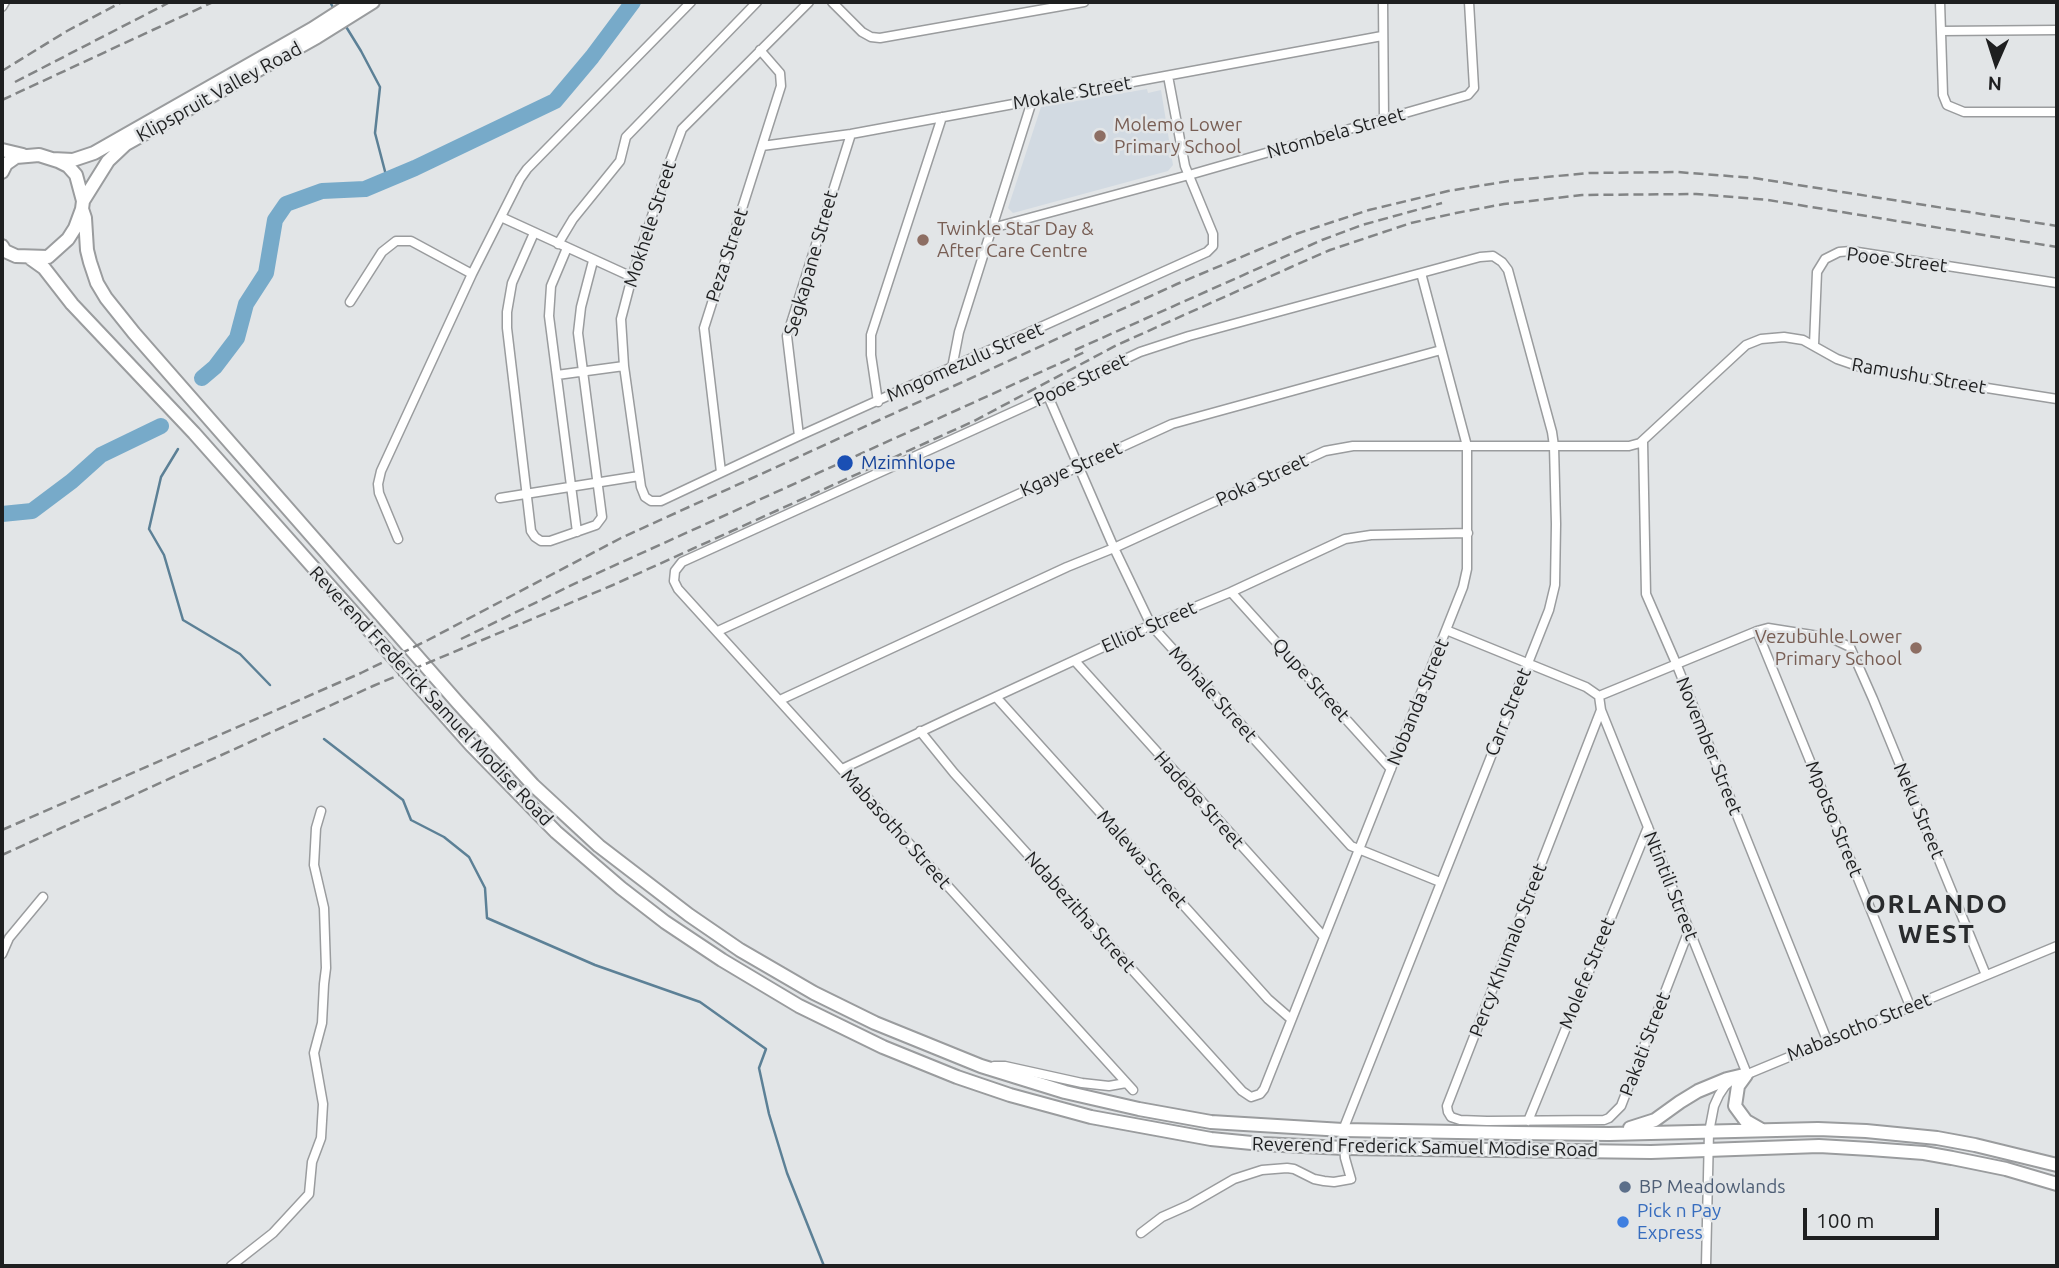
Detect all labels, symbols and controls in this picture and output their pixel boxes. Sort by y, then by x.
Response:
north arrow [1961,28,2031,98]
street label: Klipspruit Valley Road [132,37,306,147]
street label: Mokale Street [1011,71,1133,115]
text: N [1987,73,2003,95]
street label: Ntombela Street [1264,102,1408,164]
place label: Molemo Lower Primary School [1114,114,1242,158]
marker: Molemo Lower Primary School [1092,128,1108,144]
street label: Mokhele Street [619,158,681,290]
street label: Segkapane Street [779,188,843,338]
street label: Peza Street [701,205,753,305]
place label: Twinkle Star Day & After Care Centre [937,218,1094,262]
marker: Twinkle Star Day & After Care Centre [915,232,931,248]
street label: Pooe Street [1845,243,1949,277]
street label: Mngomezulu Street [883,317,1047,407]
street label: Pooe Street [1030,348,1132,412]
street label: Ramushu Street [1850,353,1988,399]
street label: Kgaye Street [1017,436,1125,502]
street label: Poka Street [1212,449,1312,511]
place label: Mzimhlope [861,452,956,474]
marker: Mzimhlope [835,453,855,473]
street label: Reverend Frederick Samuel Modise Road [304,561,558,831]
street label: Elliot Street [1098,596,1200,658]
place label: Vezubuhle Lower Primary School [1755,626,1902,670]
street label: Qupe Street [1268,634,1354,726]
street label: Nobanda Street [1382,635,1454,769]
marker: Vezubuhle Lower Primary School [1908,640,1924,656]
street label: Mohale Street [1164,641,1262,747]
street label: Carr Street [1480,665,1536,759]
street label: November Street [1671,674,1747,818]
street label: Hadebe Street [1149,746,1249,854]
street label: Mpotso Street [1800,758,1868,880]
street label: Neku Street [1889,760,1949,862]
street label: Mabasotho Street [836,764,956,894]
street label: Malewa Street [1092,805,1192,913]
street label: Ntintili Street [1639,828,1703,944]
street label: Ndabezitha Street [1020,847,1140,977]
street label: Percy Khumalo Street [1464,860,1552,1040]
district label: ORLANDO WEST [1866,888,2008,950]
street label: Molefe Street [1554,914,1620,1032]
street label: Mabasotho Street [1784,988,1934,1066]
street label: Pakati Street [1615,989,1675,1099]
street label: Reverend Frederick Samuel Modise Road [1252,1133,1598,1161]
place label: BP Meadowlands [1639,1176,1785,1198]
marker: BP Meadowlands [1617,1179,1633,1195]
scale bar [1807,1194,1944,1238]
place label: Pick n Pay Express [1637,1200,1721,1244]
text: 100 m [1816,1208,1874,1232]
marker: Pick n Pay Express [1615,1214,1631,1230]

